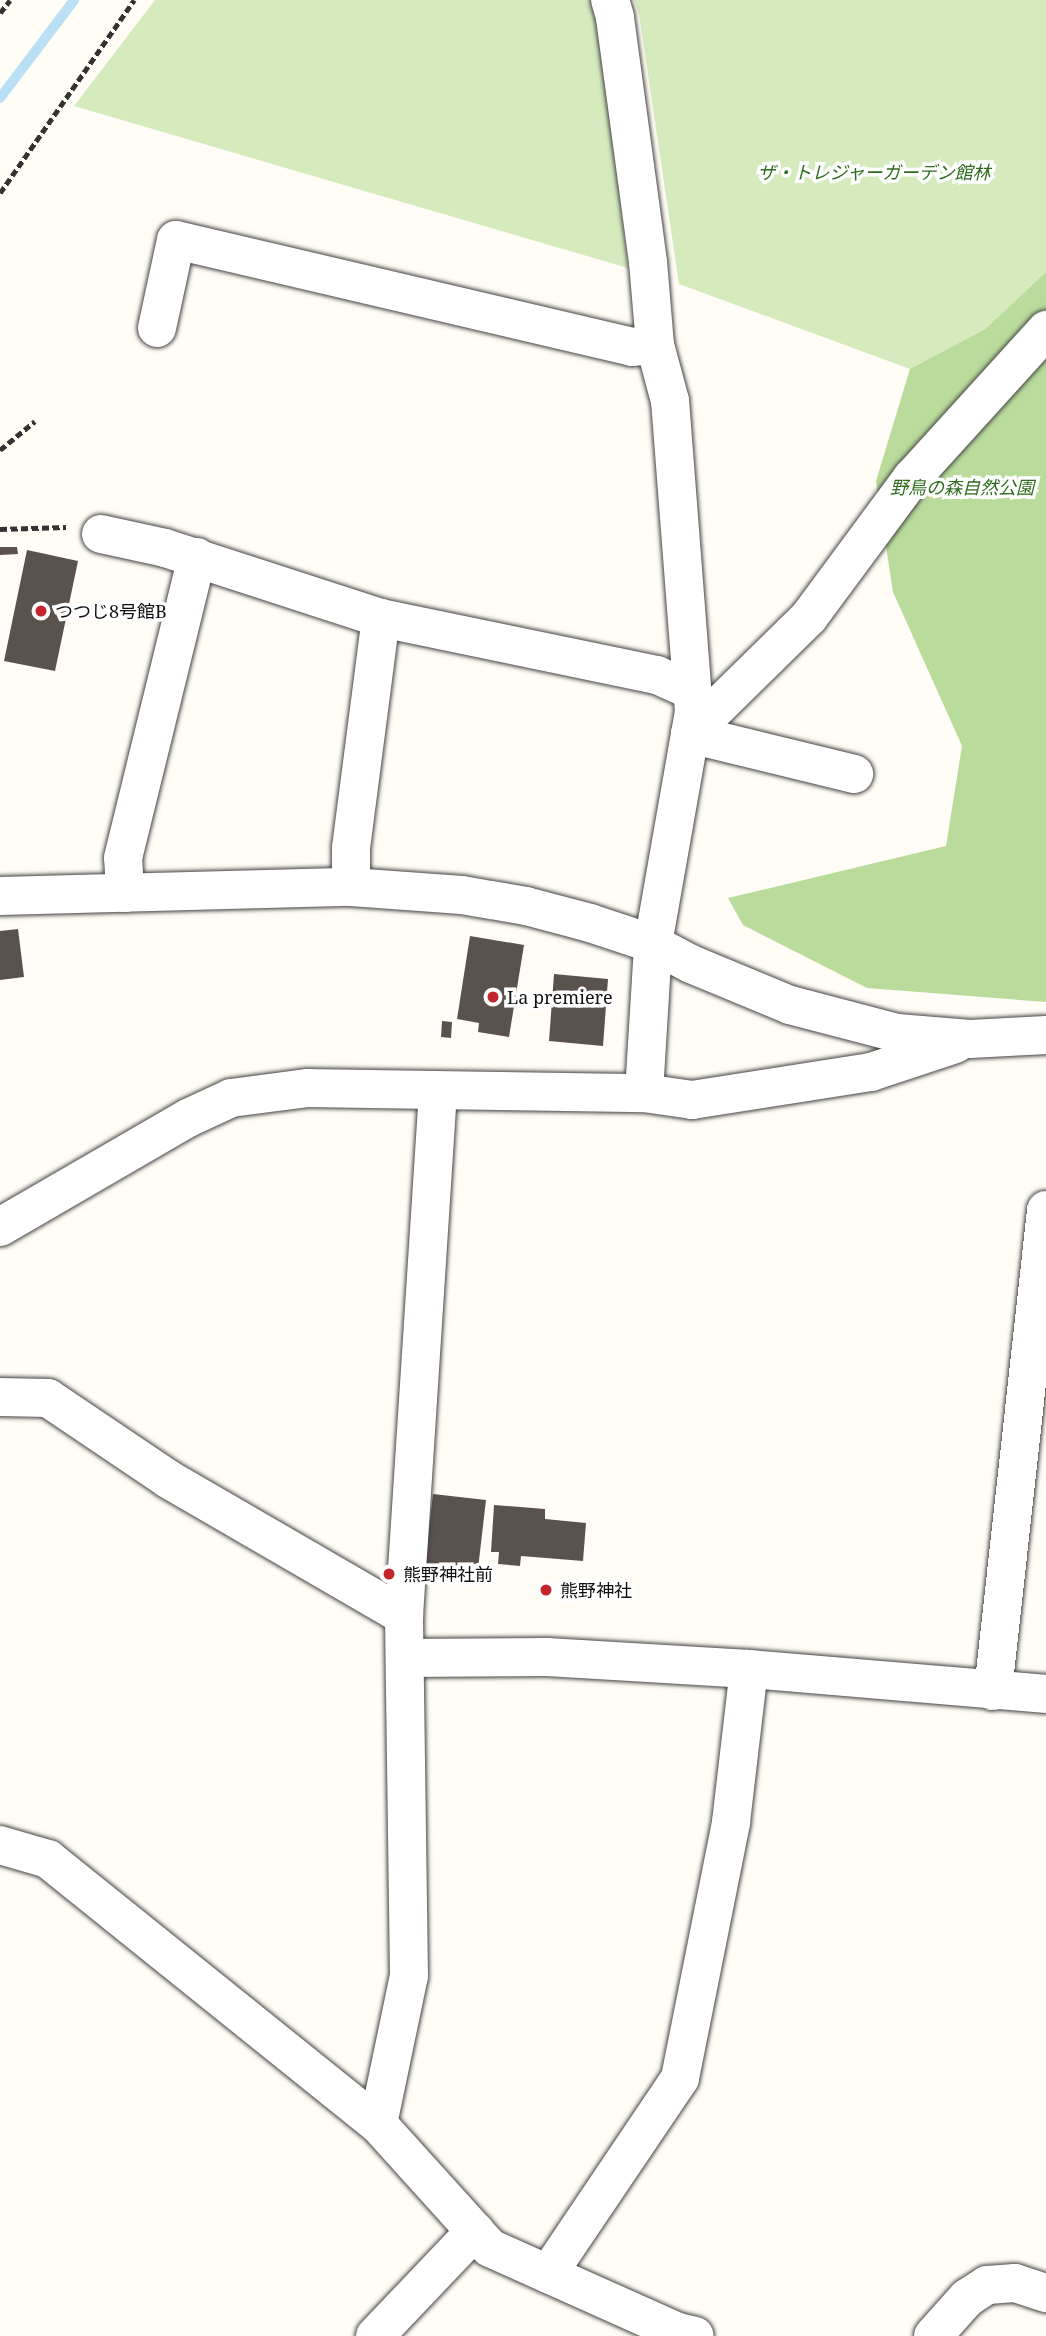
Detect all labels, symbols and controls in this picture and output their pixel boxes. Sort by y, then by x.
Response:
park label: ザ・トレジャーガーデン館林 [757,161,991,183]
park label: 野鳥の森自然公園 [890,476,1034,498]
place label: つつじ8号館B [55,600,167,622]
marker: つつじ8号館B [33,603,49,619]
place label: La premiere [507,986,613,1008]
marker: La premiere [485,989,501,1005]
place label: 熊野神社前 [403,1563,493,1585]
marker: 熊野神社前 [381,1566,397,1582]
place label: 熊野神社 [560,1579,632,1601]
marker: 熊野神社 [538,1582,554,1598]

